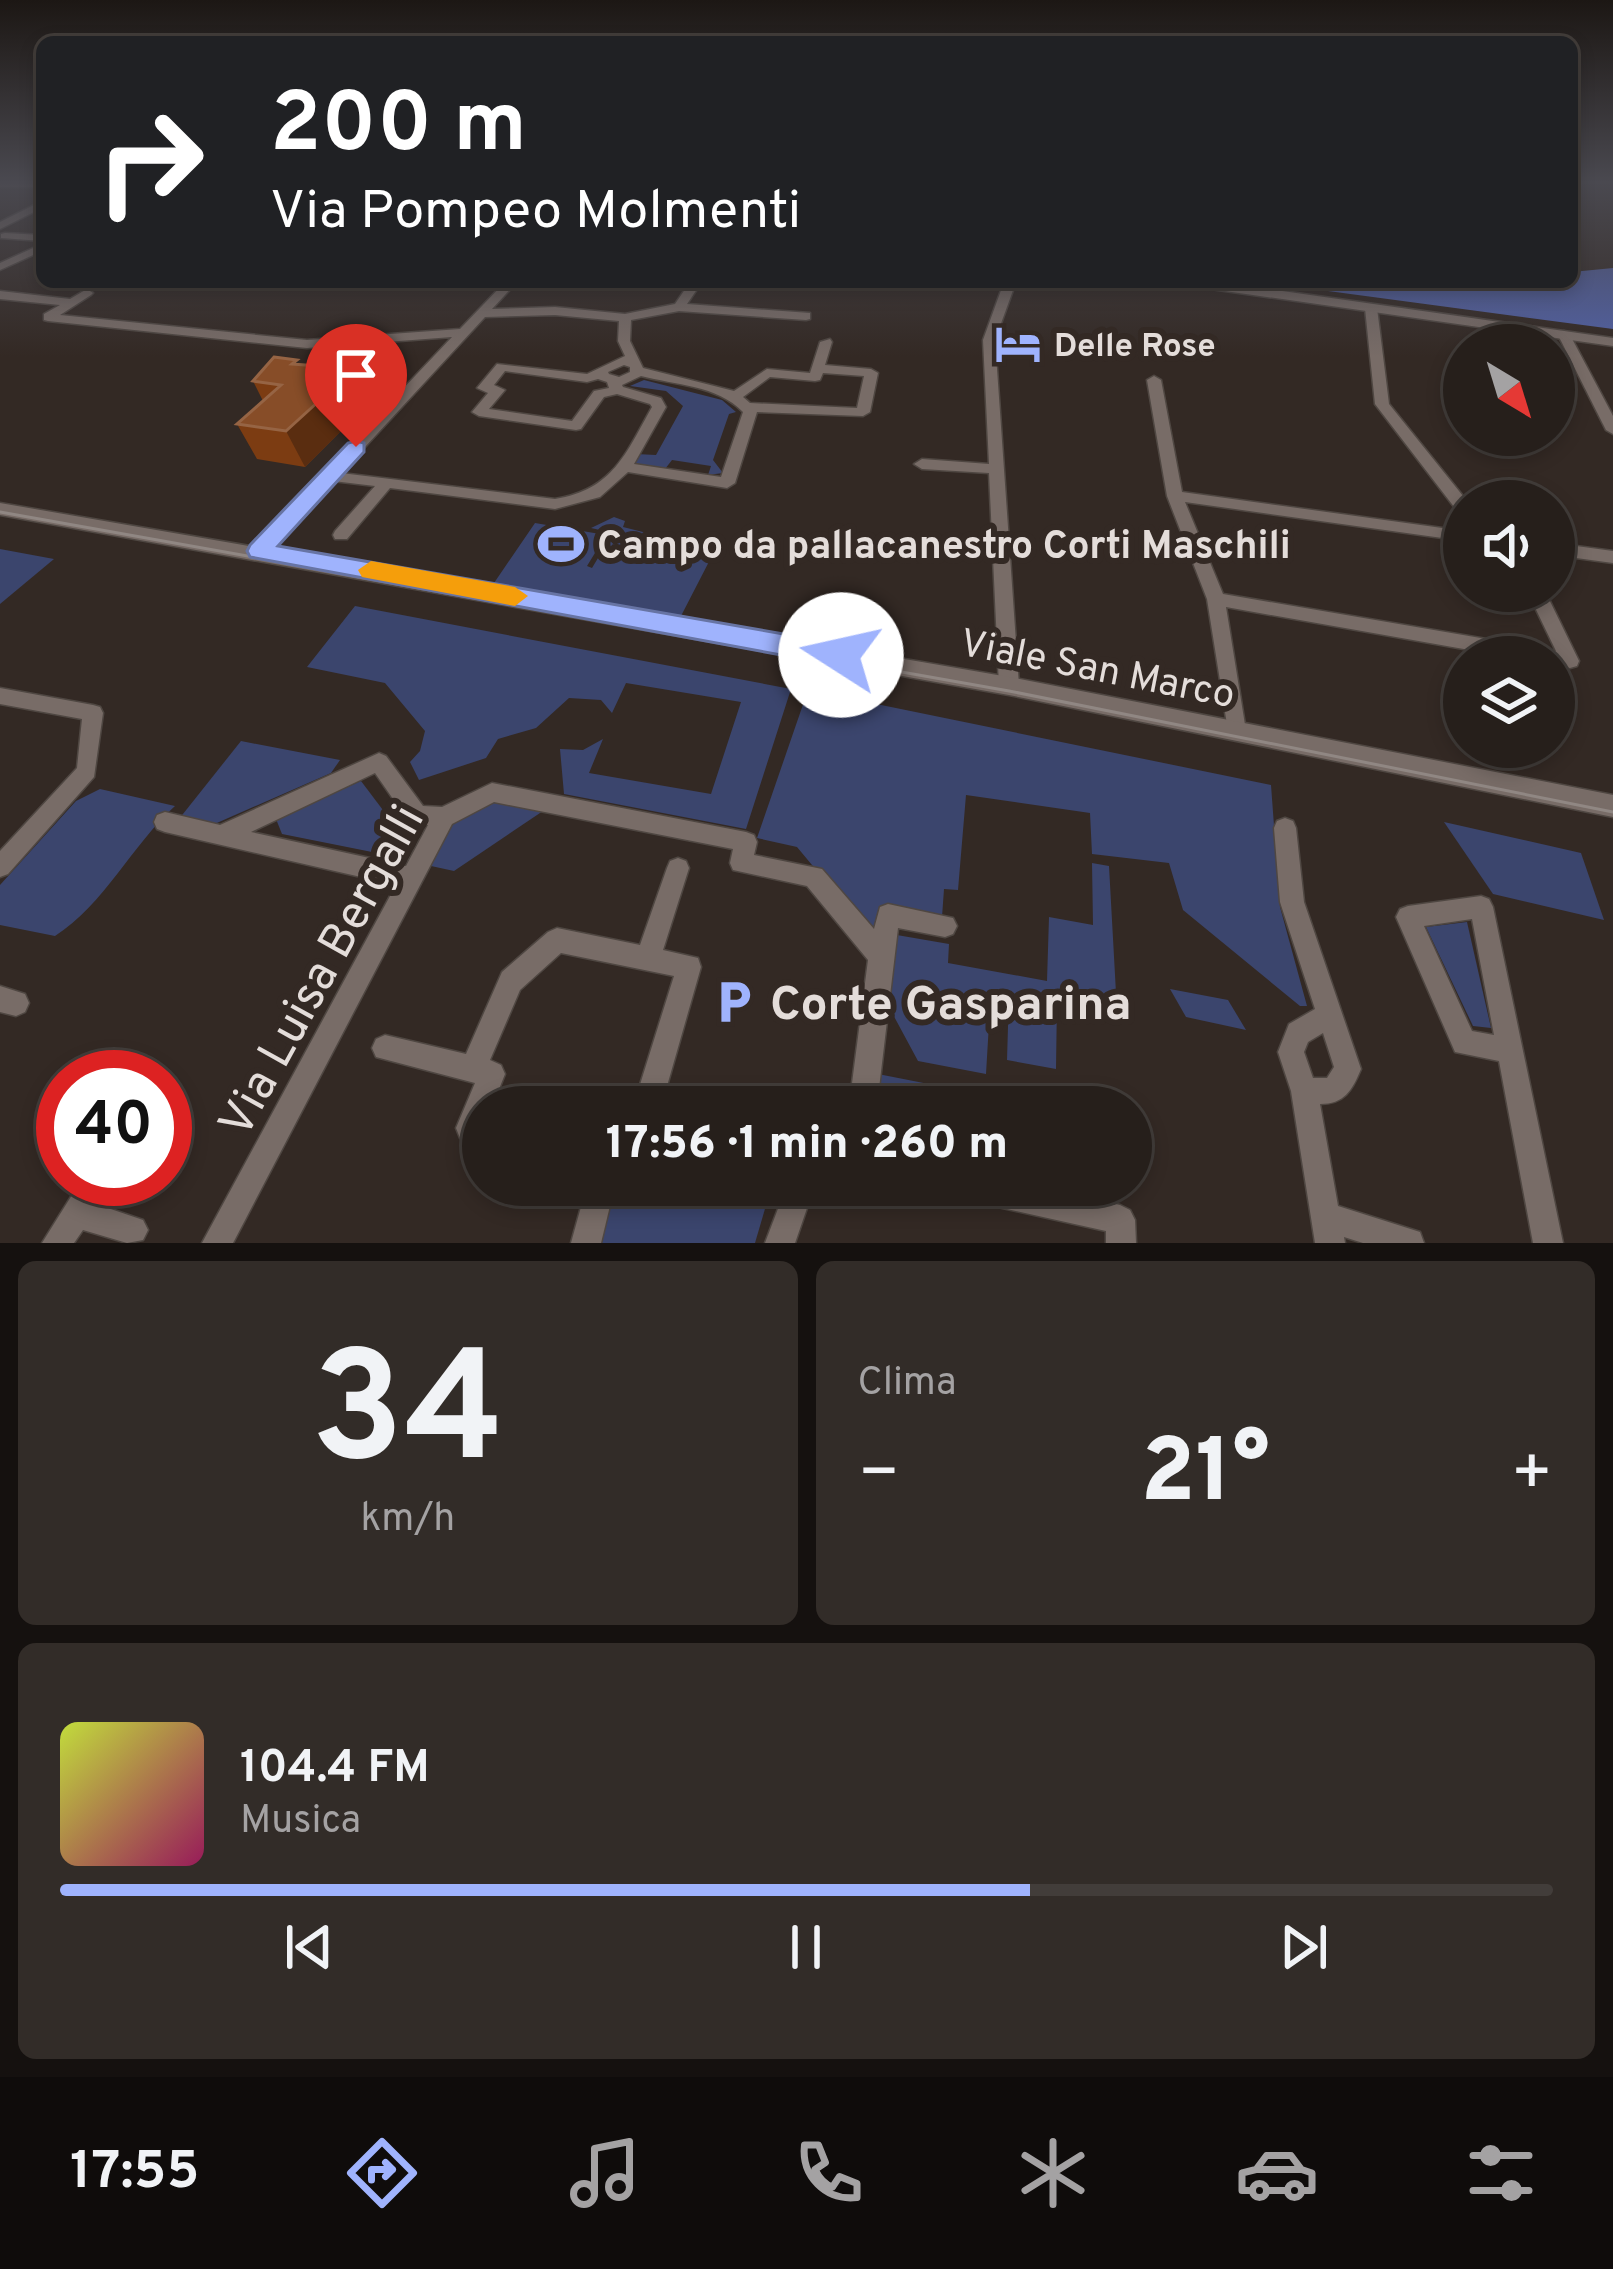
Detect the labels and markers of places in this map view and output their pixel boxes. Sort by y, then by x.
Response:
hotel icon: Delle Rose [993,319,1043,369]
pin [305,324,407,447]
place label: Delle Rose [1054,327,1216,369]
sports icon: Campo da pallacanestro Corti Maschili [536,519,586,569]
place label: Campo da pallacanestro Corti Maschili [597,524,1291,573]
parking icon: Corte Gasparina [709,977,759,1027]
place label: Corte Gasparina [770,977,1131,1037]

